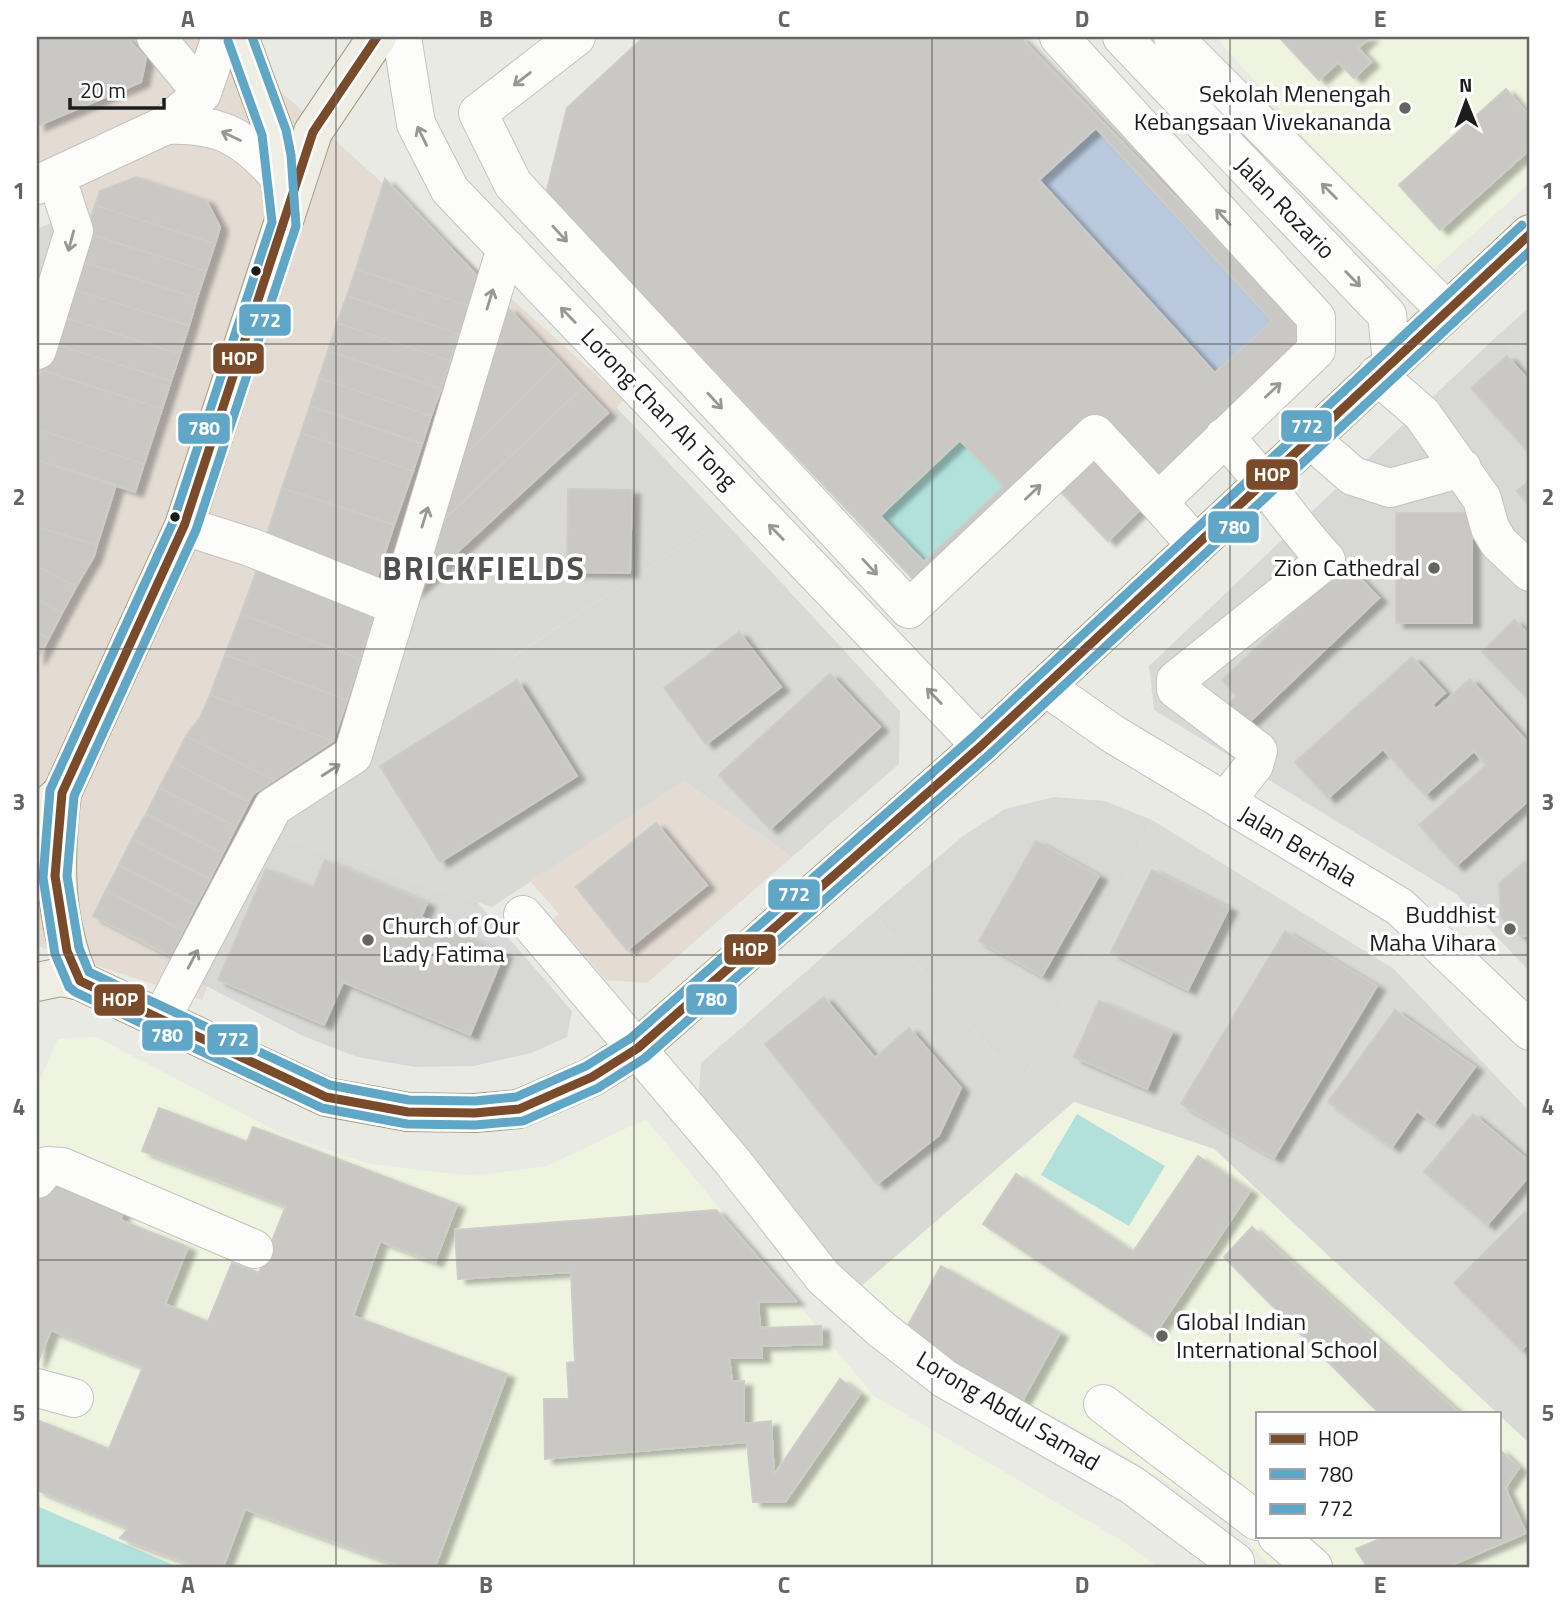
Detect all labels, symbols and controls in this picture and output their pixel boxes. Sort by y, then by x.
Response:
text: A [181,1,195,36]
text: B [479,1,493,36]
text: C [778,1,790,36]
text: D [1075,1,1089,36]
text: E [1374,1,1386,36]
scale bar [70,66,164,110]
north arrow [1430,66,1500,136]
text: N [1459,70,1473,99]
one-way arrow [514,71,532,86]
text: 20 m [80,74,126,106]
place label: Sekolah Menengah Kebangsaan Vivekananda [1134,75,1391,139]
marker: Sekolah Menengah Kebangsaan Vivekananda [1397,100,1413,116]
one-way arrow [415,126,429,147]
one-way arrow [221,129,243,142]
street label: Jalan Rozario [1227,148,1344,267]
text: 1 [13,173,25,208]
text: 1 [1542,173,1554,208]
one-way arrow [1321,183,1338,200]
one-way arrow [1215,208,1231,226]
one-way arrow [552,225,568,243]
one-way arrow [64,229,77,252]
unlabelled marker [249,264,263,278]
one-way arrow [1344,270,1361,287]
one-way arrow [485,288,498,310]
line badge: 772 [238,303,292,337]
text: 772 [249,305,281,334]
one-way arrow [560,306,577,323]
street label: Lorong Chan Ah Tong [573,319,746,497]
line badge: HOP [212,342,265,375]
text: HOP [221,343,257,372]
one-way arrow [1264,382,1282,398]
one-way arrow [707,392,724,409]
line badge: 772 [1280,409,1333,443]
text: 772 [1291,411,1323,440]
line badge: 780 [177,412,231,445]
text: 780 [188,413,220,442]
line badge: HOP [1245,458,1299,491]
text: HOP [1254,459,1290,488]
text: 2 [13,479,25,514]
text: 2 [1542,479,1554,514]
one-way arrow [1024,484,1041,501]
one-way arrow [419,506,432,528]
unlabelled marker [168,510,182,524]
line badge: 780 [1207,510,1260,544]
text: 780 [1218,512,1250,541]
one-way arrow [768,524,785,541]
district label: BRICKFIELDS [382,544,586,592]
place label: Zion Cathedral [1274,549,1420,585]
one-way arrow [862,558,879,575]
marker: Zion Cathedral [1426,560,1442,576]
one-way arrow [925,688,942,705]
one-way arrow [320,762,340,776]
text: 3 [13,784,25,819]
text: 3 [1542,784,1554,819]
street label: Jalan Berhala [1233,796,1365,895]
line badge: 772 [767,878,821,911]
text: 772 [778,879,810,908]
place label: Buddhist Maha Vihara [1369,896,1497,960]
place label: Church of Our Lady Fatima [382,907,520,971]
marker: Buddhist Maha Vihara [1502,921,1518,937]
marker: Church of Our Lady Fatima [360,932,376,948]
line badge: HOP [723,933,777,966]
text: HOP [732,934,768,963]
one-way arrow [187,949,200,970]
line badge: HOP [93,983,146,1017]
line badge: 780 [685,983,738,1016]
text: HOP [102,984,138,1013]
text: 780 [695,984,727,1013]
line badge: 780 [141,1019,194,1052]
text: 780 [151,1020,183,1049]
line badge: 772 [206,1023,259,1056]
text: 772 [217,1024,249,1053]
text: 4 [13,1089,25,1124]
text: 4 [1542,1089,1554,1124]
place label: Global Indian International School [1176,1303,1378,1367]
marker: Global Indian International School [1154,1328,1170,1344]
street label: Lorong Abdul Samad [910,1341,1107,1479]
text: 5 [13,1395,25,1430]
text: 5 [1542,1395,1554,1430]
legend [1256,1412,1500,1538]
text: HOP [1318,1422,1359,1454]
text: 780 [1318,1458,1353,1490]
text: 772 [1318,1492,1353,1524]
text: A [181,1567,195,1602]
text: B [479,1567,493,1602]
text: C [778,1567,790,1602]
text: D [1075,1567,1089,1602]
text: E [1374,1567,1386,1602]

